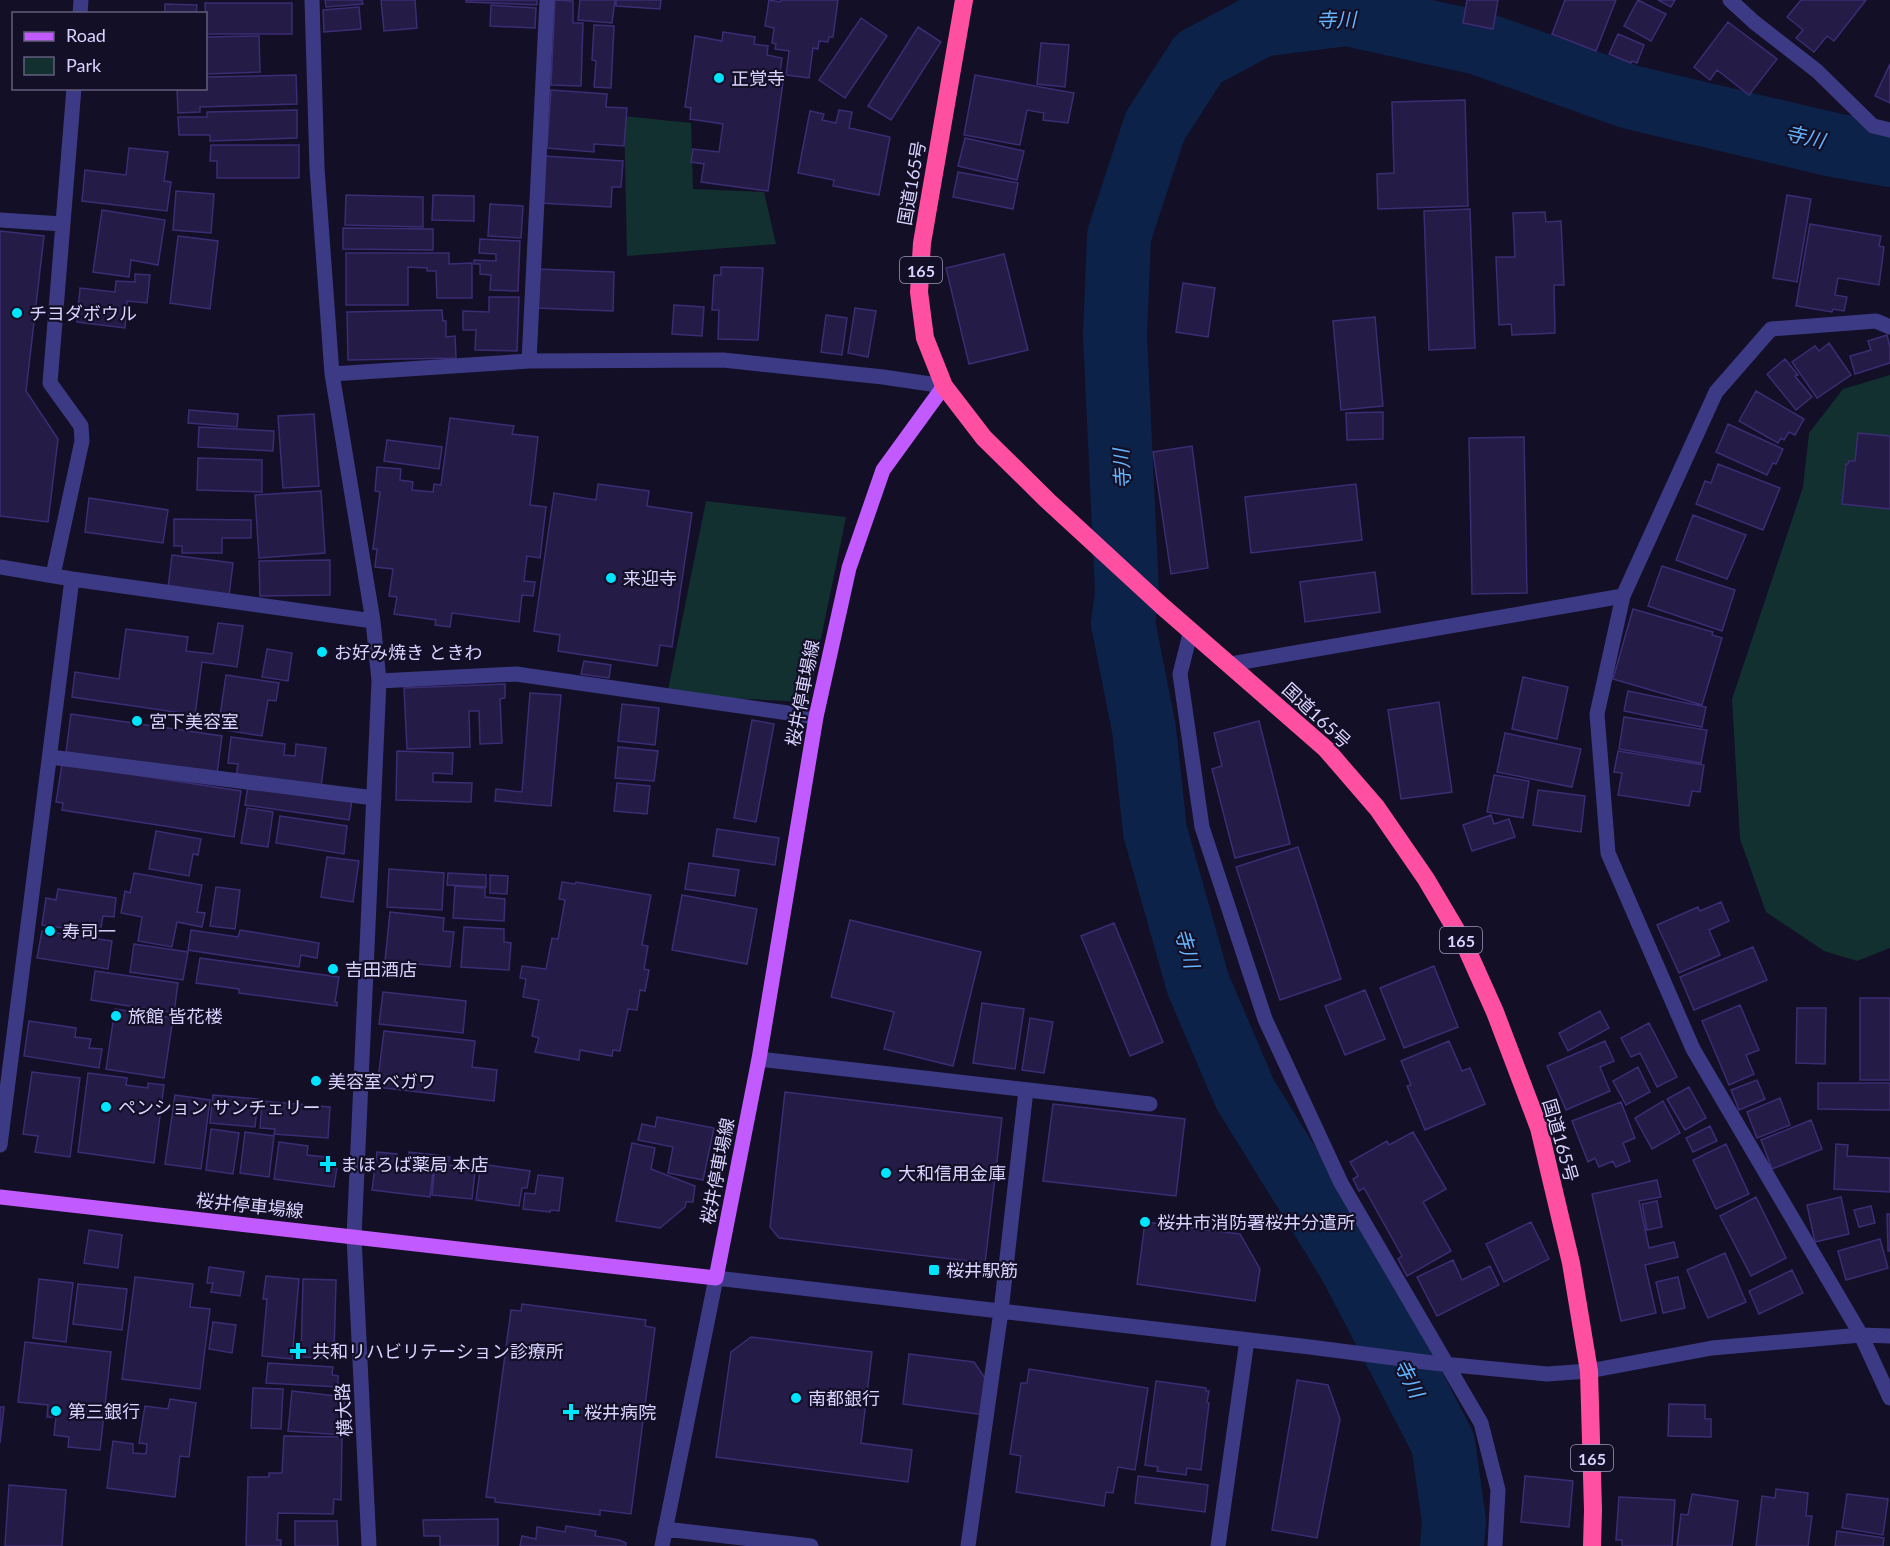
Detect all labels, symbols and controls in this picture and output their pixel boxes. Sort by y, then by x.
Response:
water label: 寺川 [1316,7,1358,31]
legend [12,12,207,90]
text: Road [66,24,106,46]
text: Park [66,54,102,76]
place label: 正覚寺 [731,67,785,89]
marker: 正覚寺 [712,71,726,85]
water label: 寺川 [1783,120,1829,153]
street label: 国道165号 [893,139,929,227]
road number: 165 [900,257,942,283]
place label: チヨダボウル [29,302,137,324]
marker: チヨダボウル [10,306,24,320]
water label: 寺川 [1108,446,1134,490]
place label: 来迎寺 [623,567,677,589]
marker: 来迎寺 [604,571,618,585]
street label: 桜井停車場線 [781,638,823,748]
place label: お好み焼き ときわ [334,641,483,663]
marker: お好み焼き ときわ [315,645,329,659]
street label: 国道165号 [1278,678,1356,752]
place label: 宮下美容室 [149,710,239,732]
marker: 宮下美容室 [130,714,144,728]
place label: 寿司一 [62,920,116,942]
marker: 寿司一 [43,924,57,938]
water label: 寺川 [1171,925,1206,972]
road number: 165 [1440,927,1482,953]
place label: 吉田酒店 [345,958,417,980]
marker: 吉田酒店 [326,962,340,976]
place label: 旅館 皆花楼 [128,1005,223,1027]
marker: 旅館 皆花楼 [109,1009,123,1023]
place label: 美容室ベガワ [328,1070,436,1092]
marker: 美容室ベガワ [309,1074,323,1088]
place label: ペンション サンチェリー [118,1096,321,1118]
street label: 国道165号 [1539,1096,1583,1184]
marker: ペンション サンチェリー [99,1100,113,1114]
street label: 桜井停車場線 [696,1116,738,1226]
place label: まほろば薬局 本店 [340,1153,489,1175]
marker: まほろば薬局 本店 [321,1157,335,1171]
place label: 大和信用金庫 [898,1162,1006,1184]
marker: 大和信用金庫 [879,1166,893,1180]
street label: 桜井停車場線 [195,1188,305,1222]
place label: 桜井市消防署桜井分遣所 [1157,1211,1355,1233]
marker: 桜井市消防署桜井分遣所 [1138,1215,1152,1229]
place label: 桜井駅筋 [946,1259,1018,1281]
marker: 桜井駅筋 [927,1263,941,1277]
place label: 共和リハビリテーション診療所 [312,1340,564,1362]
marker: 共和リハビリテーション診療所 [289,1342,307,1360]
water label: 寺川 [1390,1355,1431,1403]
street label: 横大路 [331,1382,355,1438]
place label: 南都銀行 [808,1387,880,1409]
marker: 南都銀行 [789,1391,803,1405]
place label: 第三銀行 [68,1400,140,1422]
place label: 桜井病院 [584,1401,656,1423]
marker: 桜井病院 [562,1403,580,1421]
marker: 第三銀行 [49,1404,63,1418]
road number: 165 [1571,1445,1613,1471]

